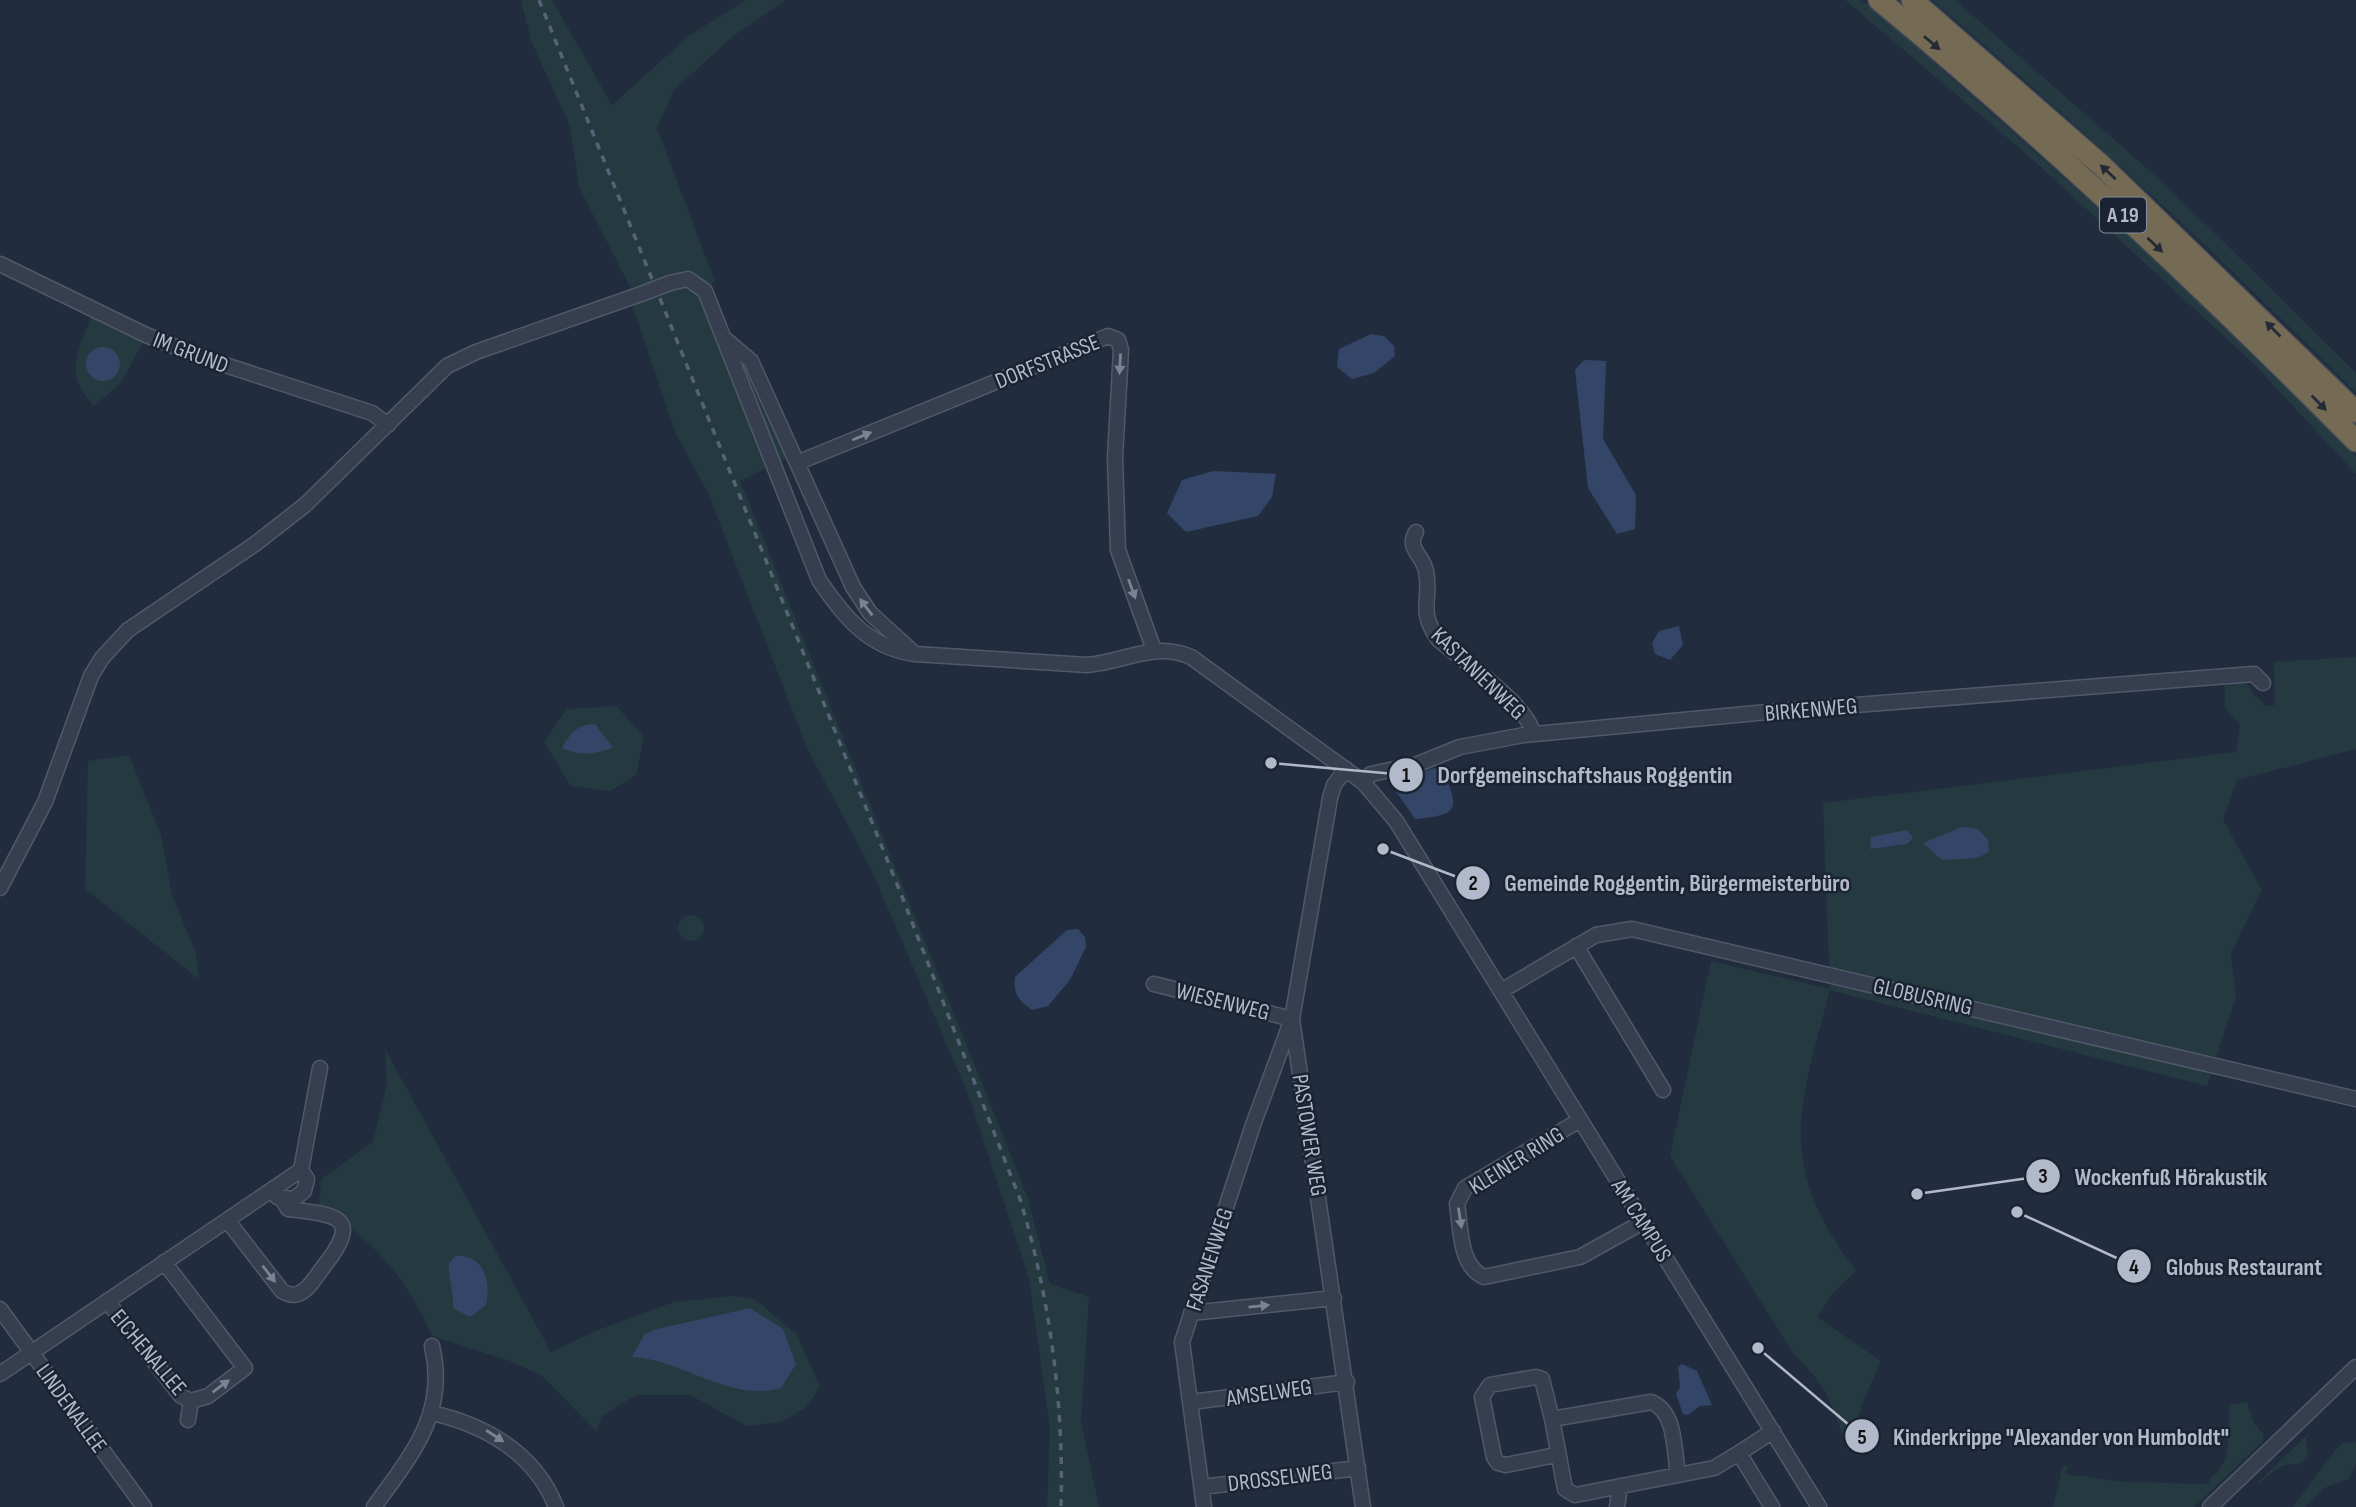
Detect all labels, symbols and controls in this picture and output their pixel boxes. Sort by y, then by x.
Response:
one-way arrow [1922,36,1940,51]
one-way arrow [2100,164,2117,180]
road number: A 19 [2100,198,2146,232]
one-way arrow [2146,237,2163,253]
one-way arrow [2265,321,2281,337]
street label: IM GRUND [149,326,232,380]
street label: DORFSTRASSE [991,328,1104,396]
one-way arrow [1114,353,1125,375]
one-way arrow [2310,395,2327,412]
one-way arrow [852,431,873,442]
one-way arrow [1127,579,1138,600]
one-way arrow [860,598,874,616]
street label: KASTANIENWEG [1425,621,1532,726]
street label: BIRKENWEG [1764,692,1858,728]
callout: Dorfgemeinschaftshaus Roggentin [1388,752,1746,797]
text: Dorfgemeinschaftshaus Roggentin [1437,761,1733,790]
text: 1 [1402,763,1410,788]
callout: Gemeinde Roggentin, Bürgermeisterbüro [1455,860,1864,905]
text: Gemeinde Roggentin, Bürgermeisterbüro [1504,869,1850,898]
text: 2 [1468,871,1478,896]
street label: GLOBUSRING [1870,972,1975,1022]
street label: WIESENWEG [1173,977,1273,1027]
street label: PASTOWER WEG [1286,1072,1332,1198]
street label: KLEINER RING [1464,1121,1569,1201]
callout: Wockenfuß Hörakustik [2026,1154,2282,1199]
text: Wockenfuß Hörakustik [2074,1163,2268,1192]
text: 3 [2038,1164,2048,1189]
street label: AM CAMPUS [1604,1173,1678,1267]
street label: FASANENWEG [1180,1204,1240,1314]
one-way arrow [1455,1208,1466,1230]
callout: Globus Restaurant [2116,1244,2336,1289]
text: Globus Restaurant [2166,1253,2322,1282]
text: 4 [2129,1255,2139,1280]
one-way arrow [262,1265,276,1283]
one-way arrow [1248,1300,1270,1311]
street label: EICHENALLEE [104,1304,192,1401]
street label: LINDENALLEE [30,1359,113,1459]
street label: AMSELWEG [1224,1373,1314,1413]
one-way arrow [212,1379,230,1394]
callout: Kinderkrippe "Alexander von Humboldt" [1844,1414,2243,1459]
text: Kinderkrippe "Alexander von Humboldt" [1893,1423,2229,1452]
text: 5 [1857,1425,1867,1450]
one-way arrow [485,1430,505,1443]
street label: DROSSELWEG [1226,1458,1334,1498]

